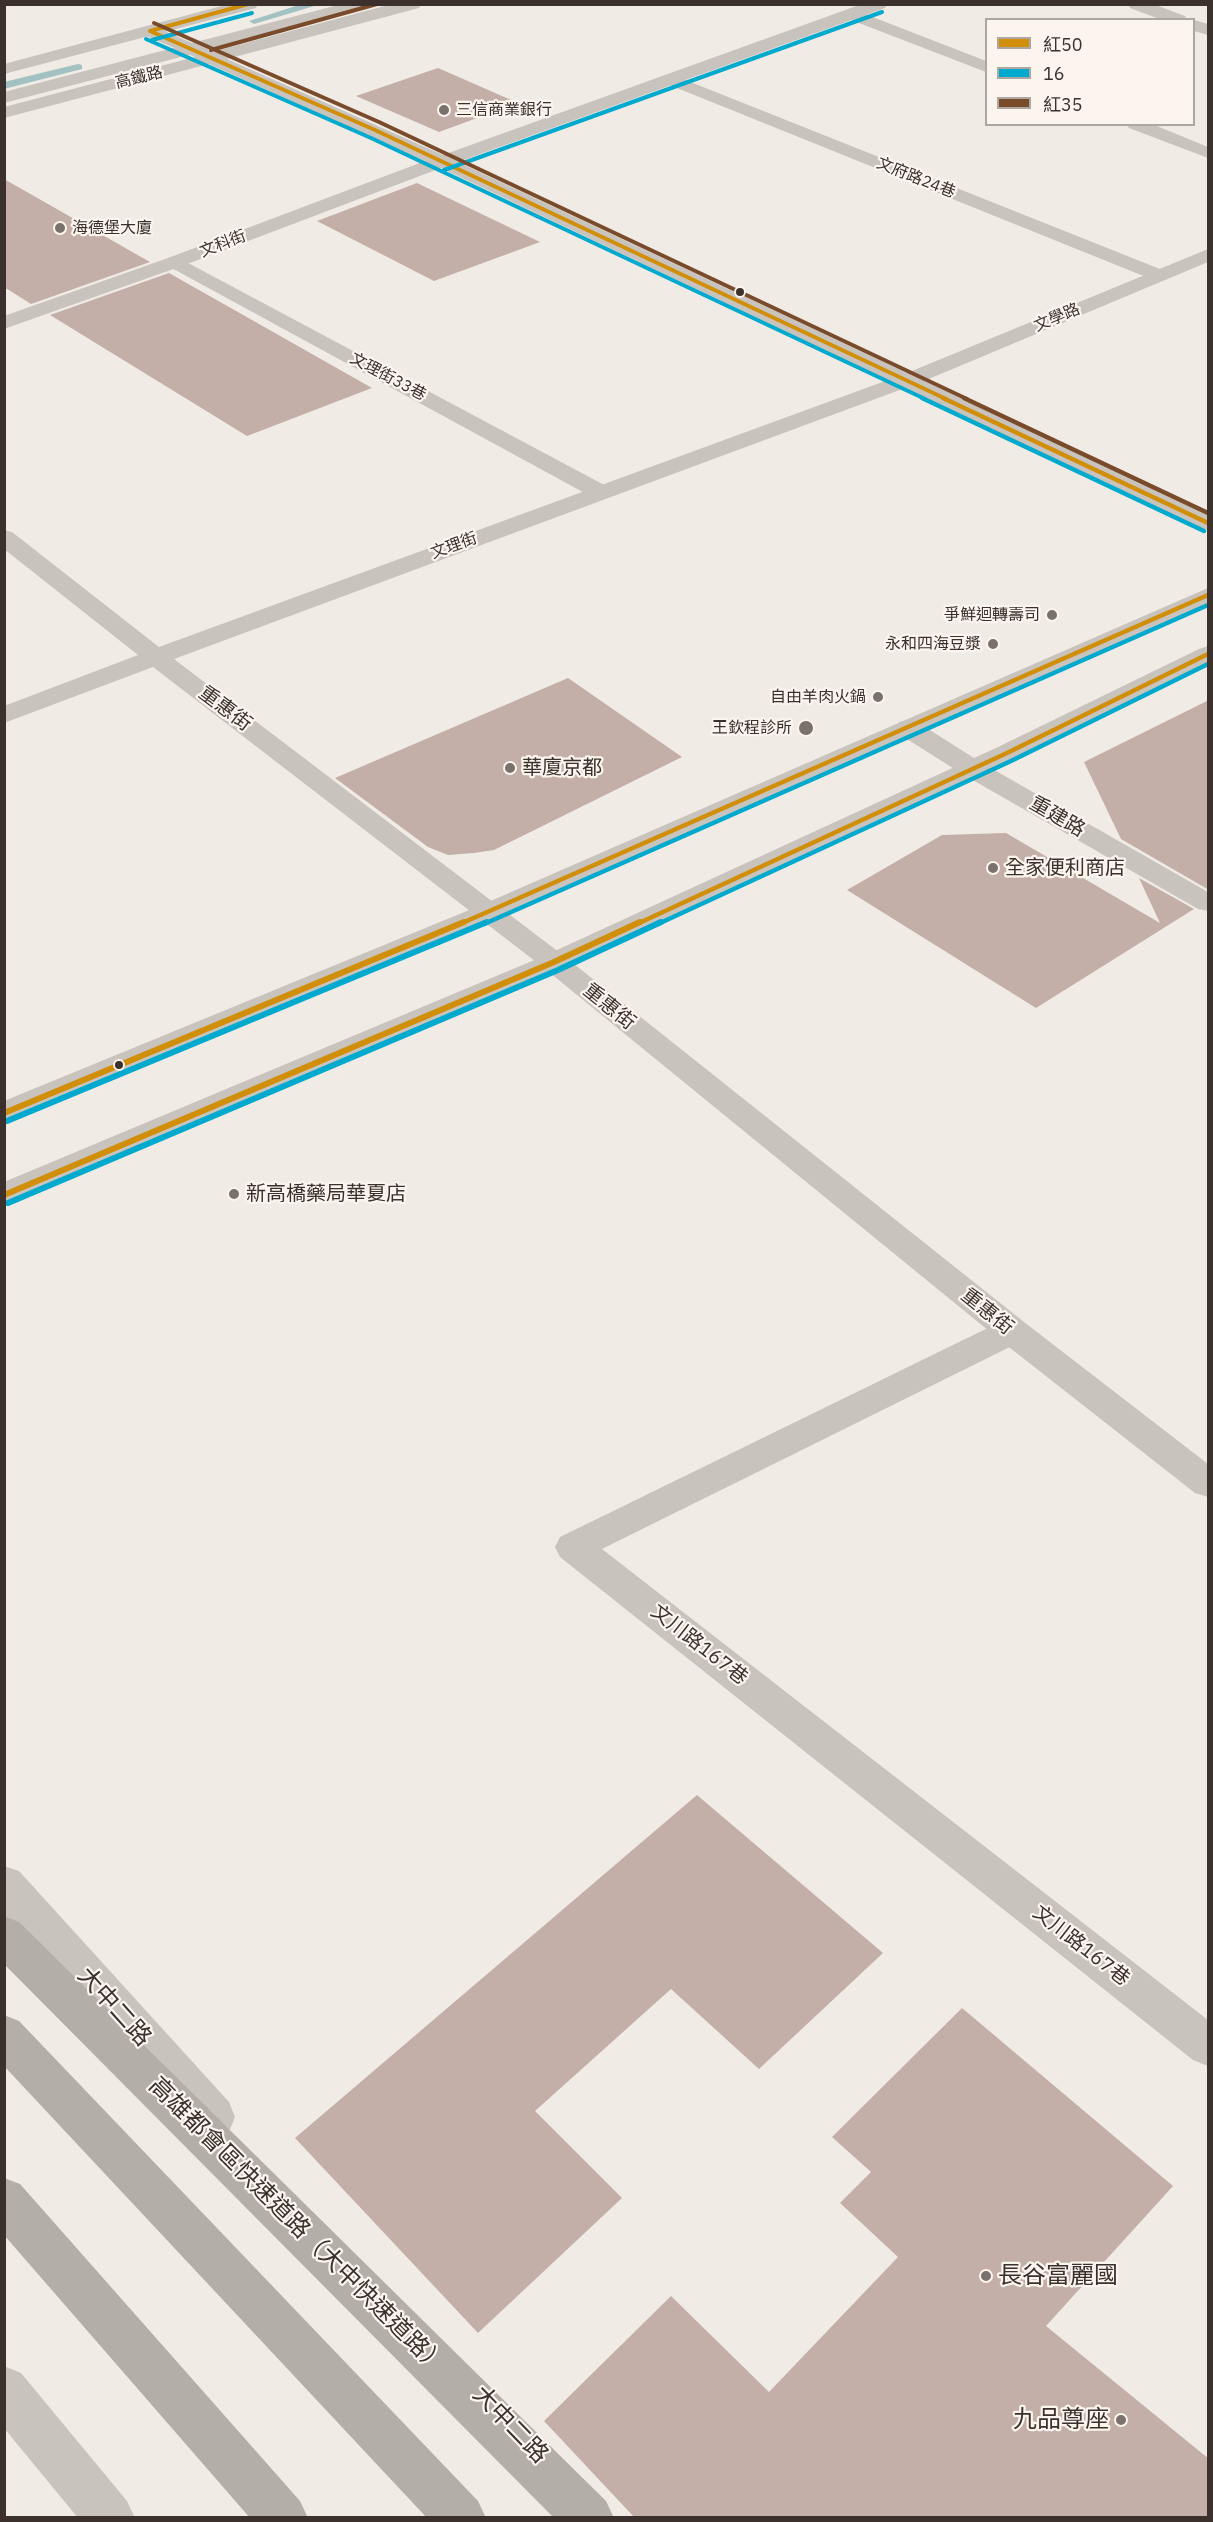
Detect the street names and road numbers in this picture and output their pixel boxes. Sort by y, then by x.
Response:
street label: 高鐵路 [113,63,165,93]
street label: 文府路24巷 [874,154,958,202]
street label: 文科街 [197,226,249,262]
street label: 文學路 [1031,300,1083,336]
street label: 文理街33巷 [347,349,429,405]
street label: 文理街 [428,529,480,563]
street label: 重惠街 [194,681,256,737]
street label: 重建路 [1025,792,1089,842]
street label: 重惠街 [578,979,640,1035]
street label: 重惠街 [956,1284,1018,1340]
street label: 文川路167巷 [646,1600,752,1690]
street label: 文川路167巷 [1028,1901,1134,1991]
street label: 大中二路 [71,1962,157,2052]
street label: 高雄都會區快速道路（大中快速道路） [143,2072,451,2380]
street label: 大中二路 [466,2380,554,2470]

